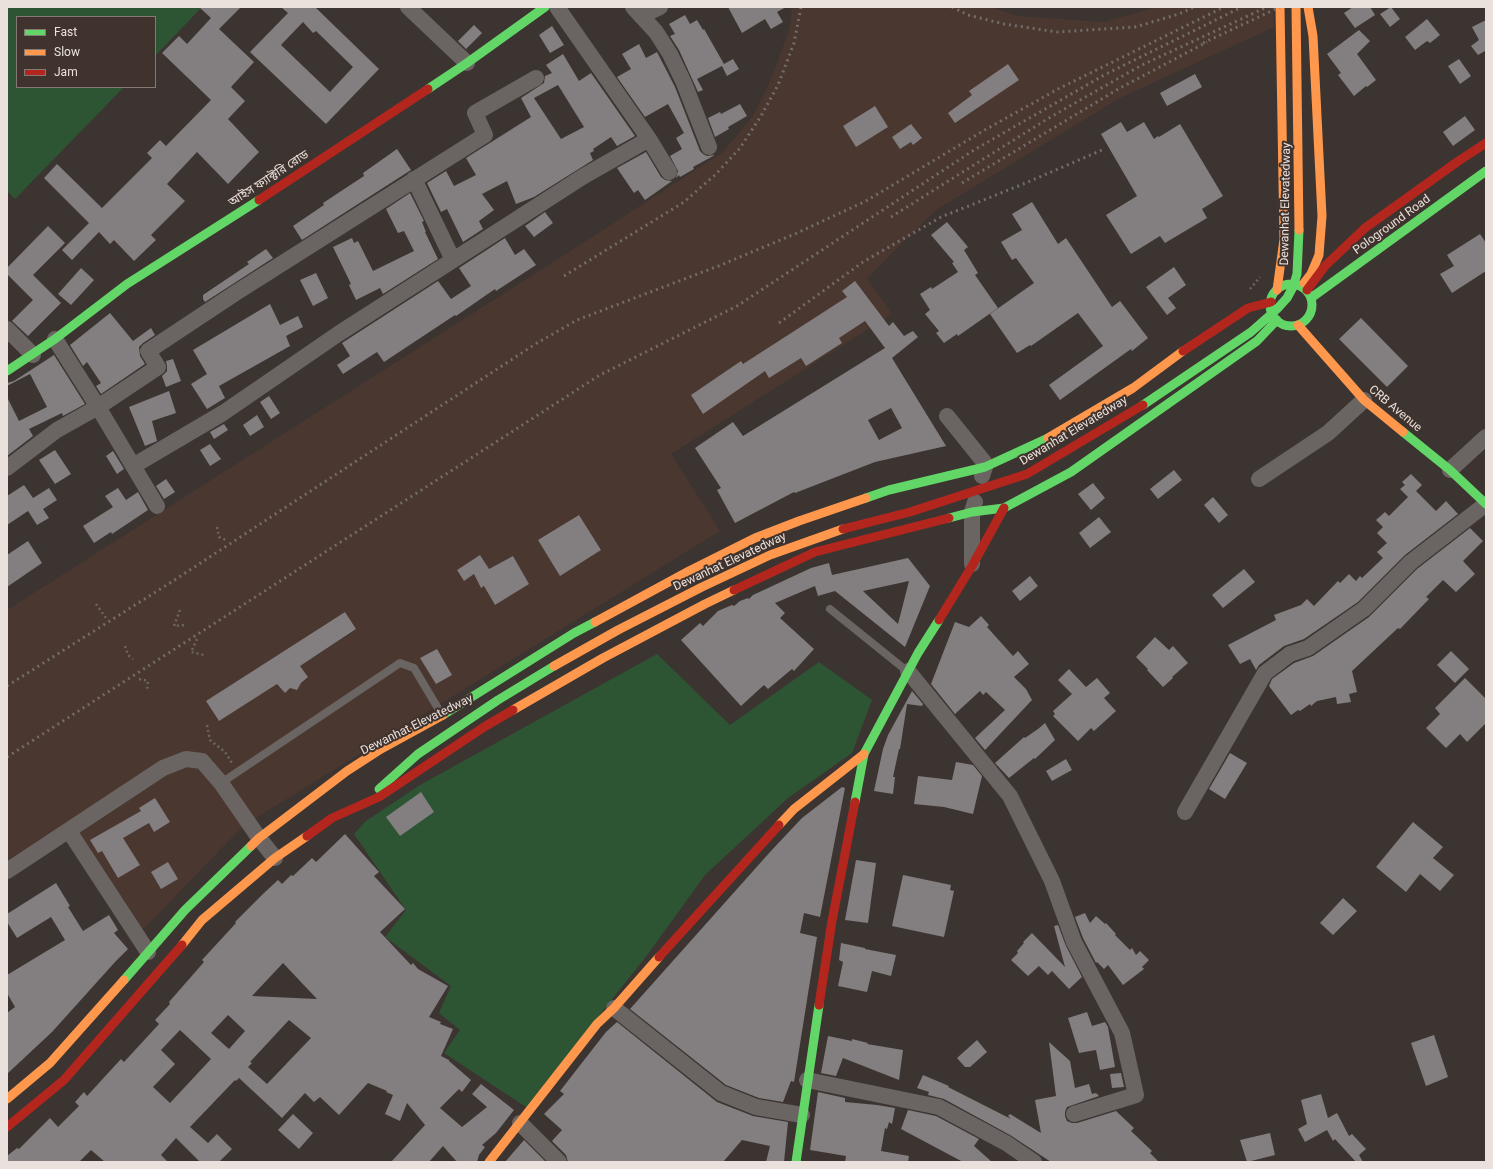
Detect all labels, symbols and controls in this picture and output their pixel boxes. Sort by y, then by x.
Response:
legend [16,16,156,88]
text: Fast [54,25,77,39]
text: Slow [54,45,80,59]
text: Jam [54,65,78,79]
street label: Dewanhat Elevatedway [1278,142,1294,266]
street label: আইস ফ্যাক্টরি রোড [226,148,312,210]
street label: Pologround Road [1350,192,1434,258]
street label: CRB Avenue [1366,383,1424,435]
street label: Dewanhat Elevatedway [1018,393,1130,469]
street label: Dewanhat Elevatedway [671,530,789,594]
street label: Dewanhat Elevatedway [359,692,475,758]

